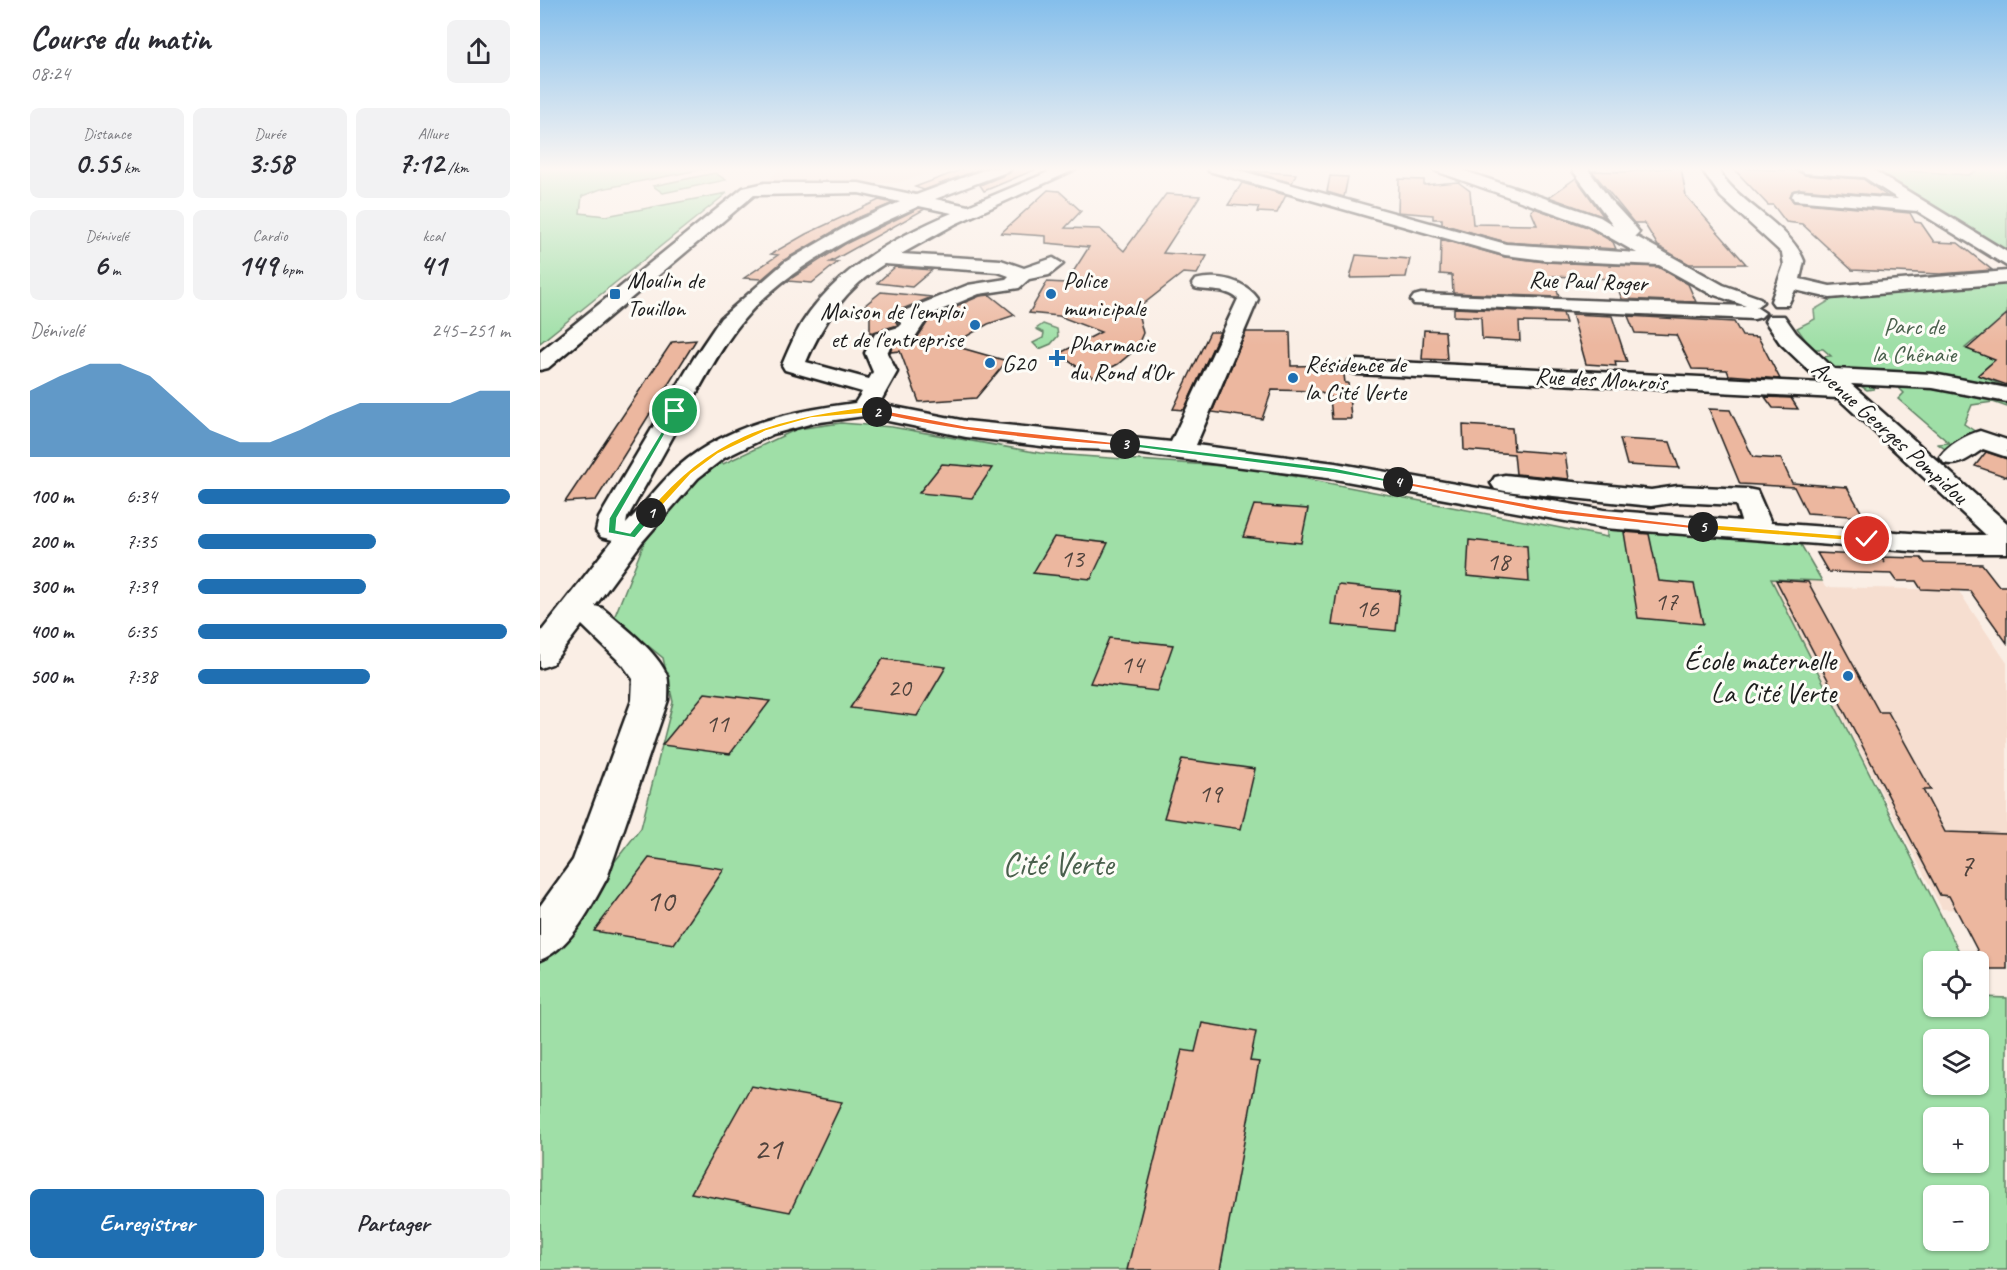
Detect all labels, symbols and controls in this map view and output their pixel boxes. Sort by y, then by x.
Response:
text: Course du matin [30,17,211,59]
button: share [447,20,510,83]
text: 08:24 [30,61,70,86]
text: Distance [83,124,131,144]
text: Durée [254,124,286,144]
text: Allure [418,124,448,144]
text: 0.55 [75,144,120,182]
text: 3:58 [247,144,293,182]
text: 7:12 [397,144,444,182]
text: km [120,158,140,178]
text: /km [444,158,469,178]
text: Dénivelé [85,226,129,246]
text: Cardio [252,226,288,246]
text: kcal [422,226,444,246]
text: 6 [94,246,108,284]
text: 149 [237,246,277,284]
text: 41 [420,246,447,284]
text: m [108,260,120,280]
text: bpm [277,260,303,280]
street label: Rue Paul Roger [1528,264,1650,298]
place label: Moulin de Touillon [627,265,706,323]
place label: Police municipale [1063,265,1148,323]
marker: Moulin de Touillon [608,287,622,301]
marker: Police municipale [1044,287,1058,301]
place label: Maison de l'emploi et de l'entreprise [820,296,966,354]
park label: Parc de la Chênaie [1872,311,1958,369]
text: Dénivelé [30,318,84,343]
text: 245–251 m [431,318,510,343]
marker: Maison de l'emploi et de l'entreprise [968,318,982,332]
place label: Pharmacie du Rond d'Or [1069,329,1175,387]
place label: G20 [1002,348,1037,378]
place label: Résidence de la Cité Verte [1305,349,1408,407]
marker: Pharmacie du Rond d'Or [1050,351,1064,365]
street label: Avenue Georges Pompidou [1805,354,1976,512]
marker: G20 [983,356,997,370]
street label: Rue des Monrois [1534,361,1670,398]
marker: Résidence de la Cité Verte [1286,371,1300,385]
pin [649,385,700,436]
icon: arrive [658,394,691,427]
pin: 2 [862,397,892,427]
text: 2 [873,402,881,422]
pin: 3 [1110,429,1140,459]
text: 3 [1121,434,1129,454]
pin: 4 [1383,467,1413,497]
text: 4 [1394,472,1402,492]
text: 100 m [30,484,73,509]
text: 6:34 [126,484,157,509]
pin: 1 [636,498,666,528]
text: 1 [647,503,655,523]
pin: 5 [1688,512,1718,542]
pin [1841,513,1892,564]
text: 5 [1700,517,1706,537]
icon: check [1850,522,1883,555]
text: 200 m [30,529,73,554]
text: 7:35 [126,529,157,554]
house number: 13 [1060,542,1086,575]
house number: 18 [1486,545,1512,578]
text: 300 m [30,574,73,599]
text: 7:39 [126,574,157,599]
house number: 17 [1654,585,1679,618]
house number: 16 [1355,592,1380,625]
text: 400 m [30,619,73,644]
text: 6:35 [126,619,157,644]
place label: École maternelle La Cité Verte [1684,643,1838,710]
house number: 14 [1120,648,1146,681]
text: 500 m [30,664,73,689]
text: 7:38 [126,664,157,689]
marker: École maternelle La Cité Verte [1841,669,1855,683]
house number: 20 [887,671,913,704]
house number: 11 [705,707,730,740]
house number: 19 [1198,777,1224,810]
park label: Cité Verte [1003,843,1116,885]
house number: 7 [1959,845,1975,886]
house number: 10 [646,880,677,921]
map controls [1923,951,1989,1251]
button: locate [1923,951,1989,1017]
button: layers [1923,1029,1989,1095]
button: + [1923,1107,1989,1173]
house number: 21 [754,1128,784,1169]
button: − [1923,1185,1989,1251]
button: Enregistrer [30,1189,264,1258]
button: Partager [276,1189,510,1258]

